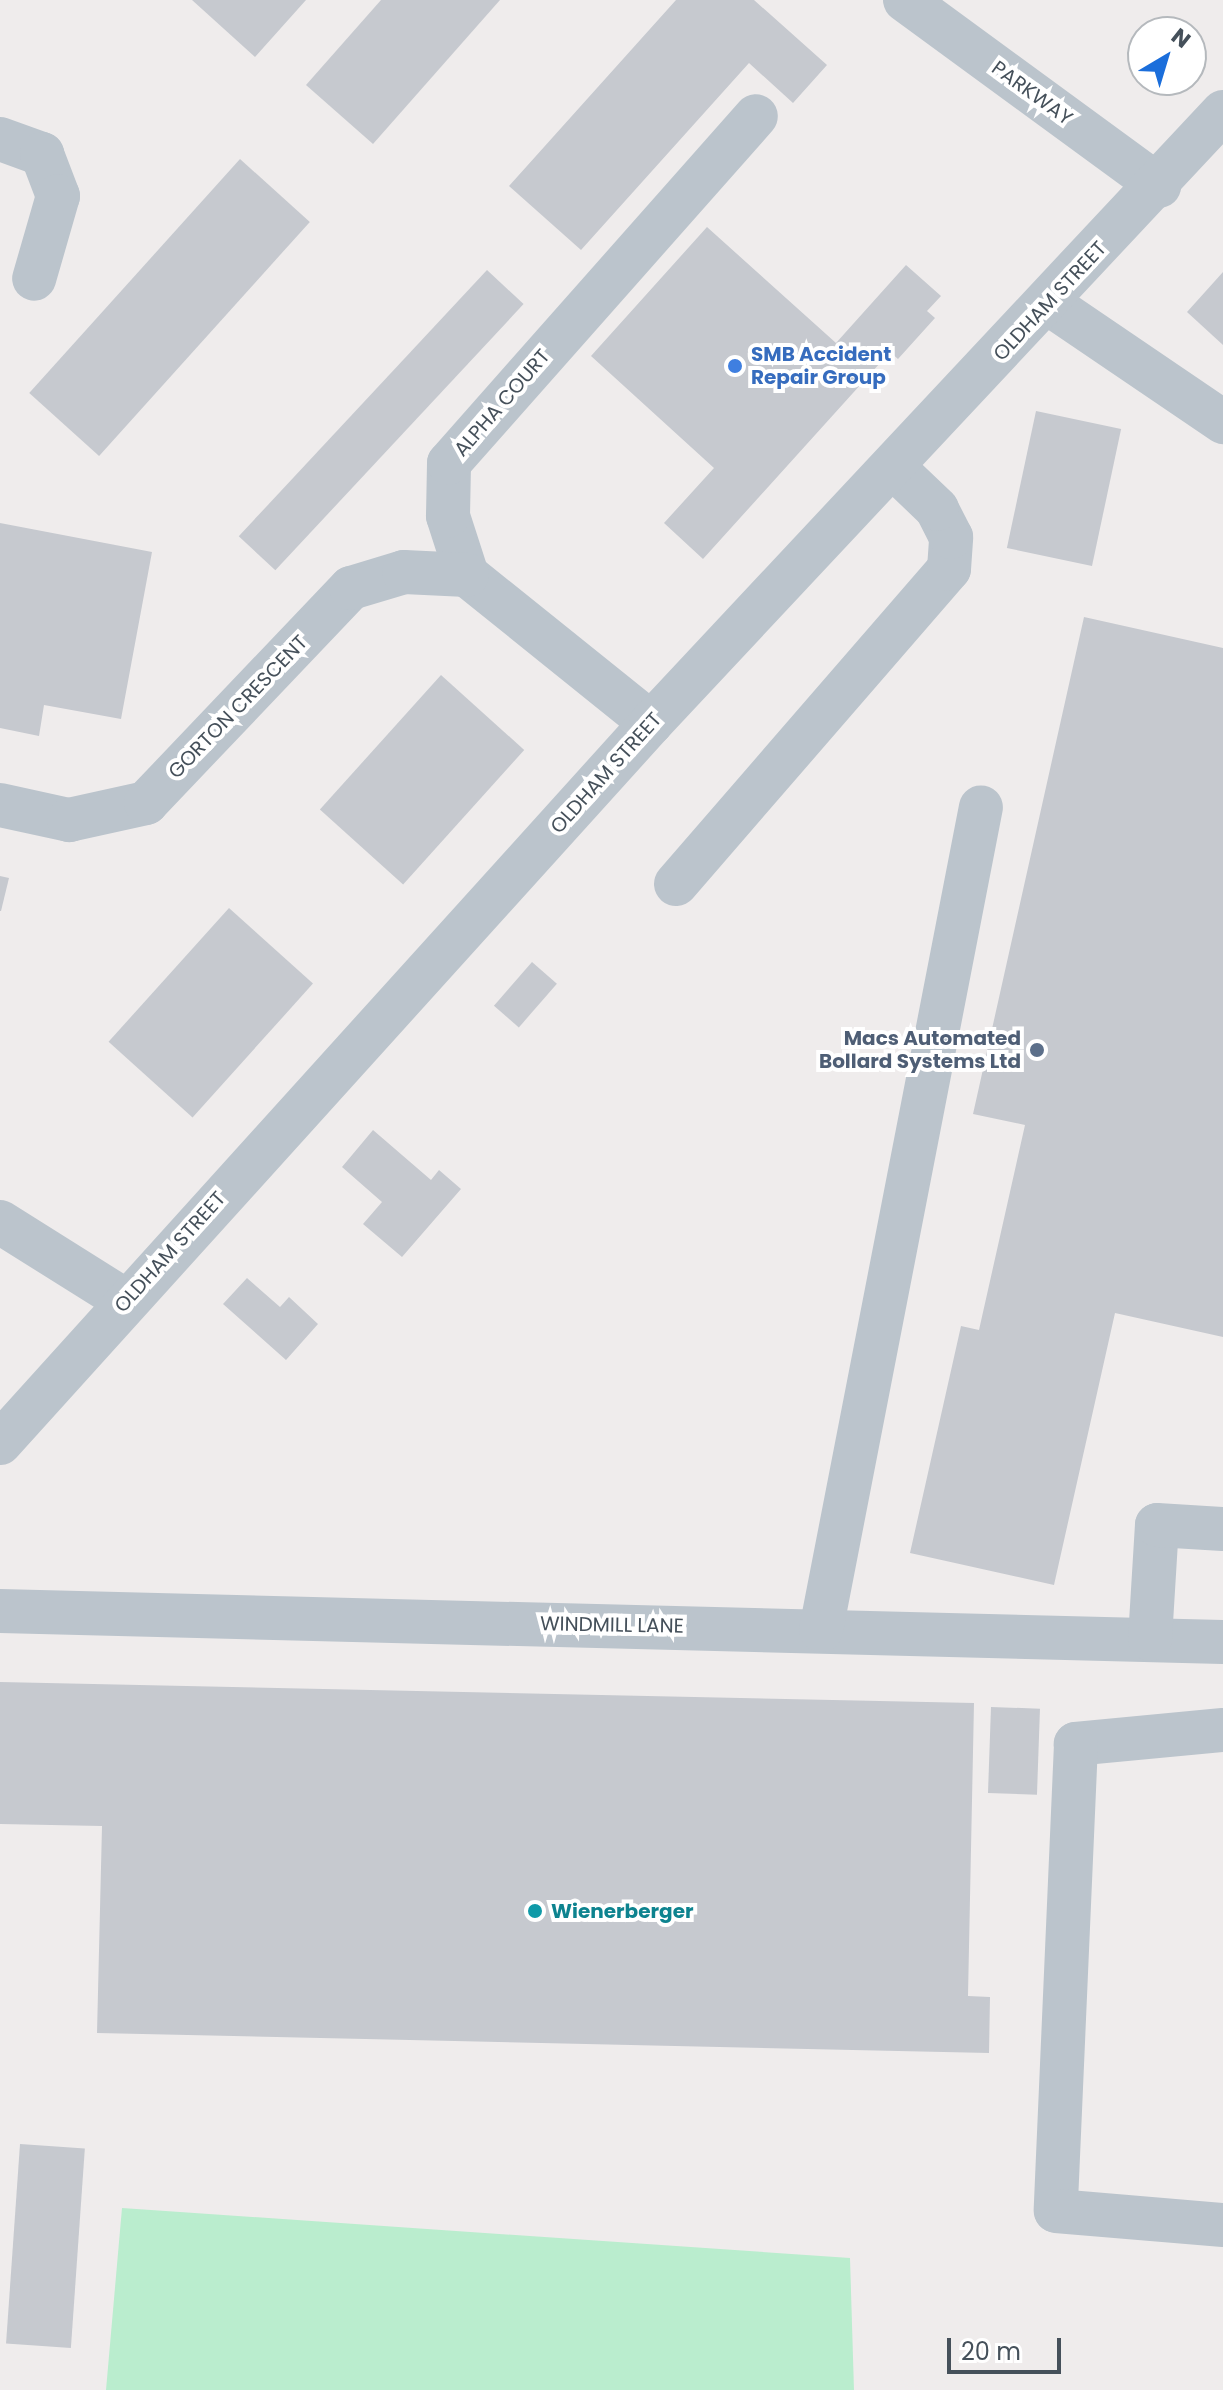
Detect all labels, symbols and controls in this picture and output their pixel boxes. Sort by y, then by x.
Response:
north arrow [1127,16,1207,96]
text: N [1165,21,1197,56]
street label: PARKWAY [987,56,1077,130]
street label: OLDHAM STREET [989,236,1111,366]
place label: SMB Accident Repair Group [751,342,891,389]
street label: ALPHA COURT [449,345,555,461]
marker: SMB Accident Repair Group [726,357,744,375]
street label: GORTON CRESCENT [164,630,312,784]
street label: OLDHAM STREET [545,708,667,838]
place label: Macs Automated Bollard Systems Ltd [819,1026,1021,1073]
marker: Macs Automated Bollard Systems Ltd [1028,1041,1046,1059]
street label: OLDHAM STREET [109,1187,231,1317]
street label: WINDMILL LANE [540,1612,684,1638]
place label: Wienerberger [551,1899,694,1923]
marker: Wienerberger [526,1902,544,1920]
scale bar [951,2322,1065,2372]
text: 20 m [961,2335,1021,2368]

